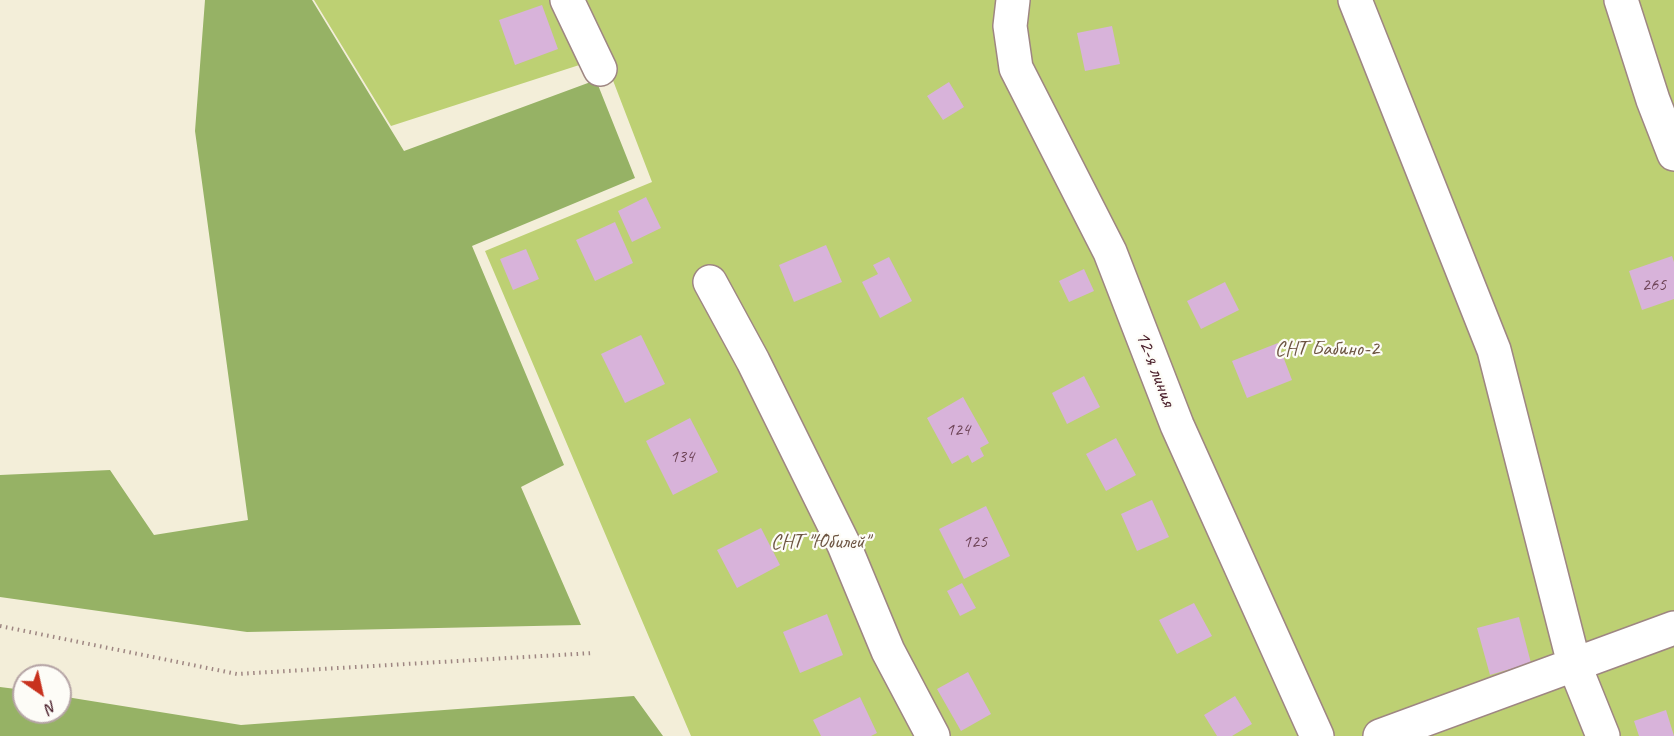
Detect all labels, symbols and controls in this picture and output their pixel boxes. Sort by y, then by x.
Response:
house number: 265 [1642,274,1666,296]
street label: 12-я линия [1129,328,1181,410]
park label: СНТ Бабино-2 [1275,336,1379,362]
house number: 124 [946,419,970,441]
house number: 134 [670,446,694,468]
park label: СНТ "Юбилей" [771,529,869,555]
house number: 125 [963,531,987,553]
north arrow [12,664,72,724]
text: N [41,696,61,718]

